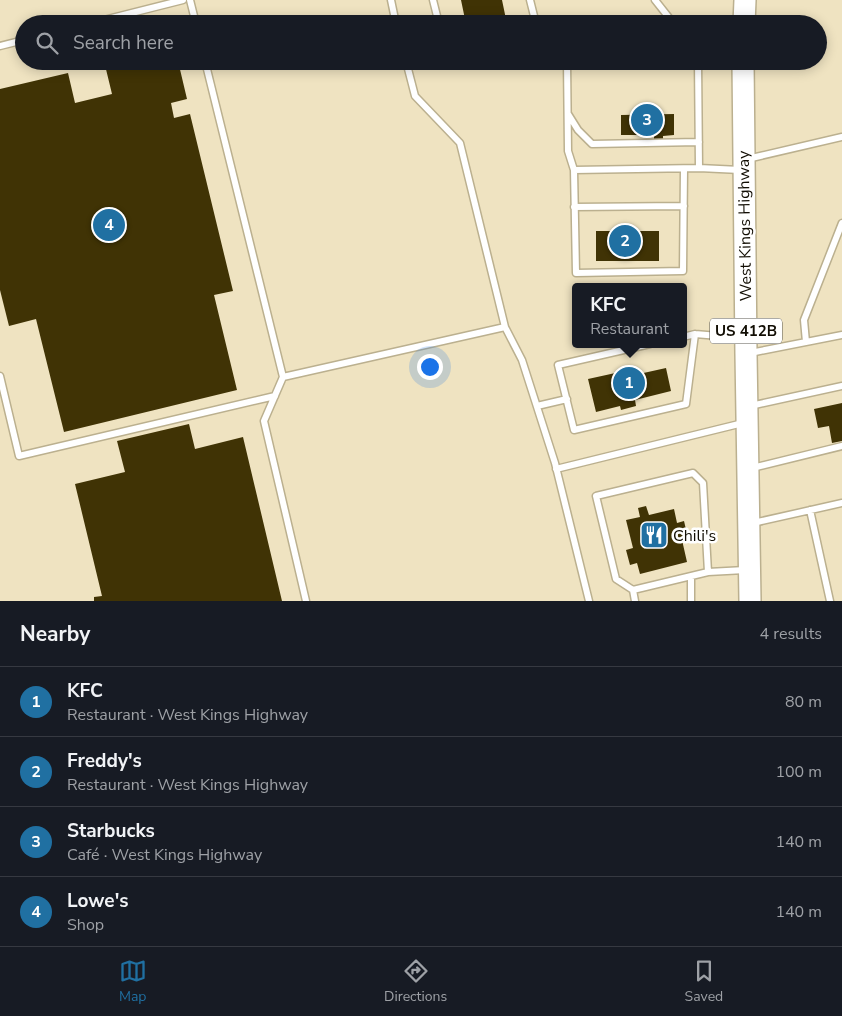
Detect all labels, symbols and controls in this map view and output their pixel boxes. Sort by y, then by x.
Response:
search box [15,15,827,70]
icon: search [33,29,61,57]
text: Search here [73,30,174,56]
pin: 3 [631,101,663,139]
street label: West Kings Highway [733,150,757,302]
pin: 4 [93,206,125,244]
pin: 2 [609,222,641,260]
popup [572,283,687,348]
text: KFC [590,292,626,318]
text: Restaurant [590,318,669,340]
road number: US 412B [710,318,782,344]
your location [417,354,443,380]
pin: 1 [613,364,645,402]
restaurant icon: Chili's [639,520,669,550]
place label: Chili's [673,525,716,547]
text: Nearby [20,620,90,648]
text: 4 results [760,623,822,645]
text: KFC [67,678,103,704]
text: 1 [31,691,41,713]
text: 80 m [785,691,822,713]
text: Restaurant · West Kings Highway [67,704,308,726]
text: Freddy's [67,748,142,774]
text: 2 [31,761,41,783]
text: 100 m [775,761,822,783]
text: Restaurant · West Kings Highway [67,774,308,796]
text: Starbucks [67,818,155,844]
text: 3 [31,831,41,853]
text: 140 m [775,831,822,853]
text: Café · West Kings Highway [67,844,262,866]
text: Lowe's [67,888,129,914]
text: 4 [31,901,41,923]
text: 140 m [775,901,822,923]
text: Shop [67,914,104,936]
tab: Map [119,957,147,1006]
tab: Directions [384,957,447,1006]
tab: Saved [685,957,723,1006]

